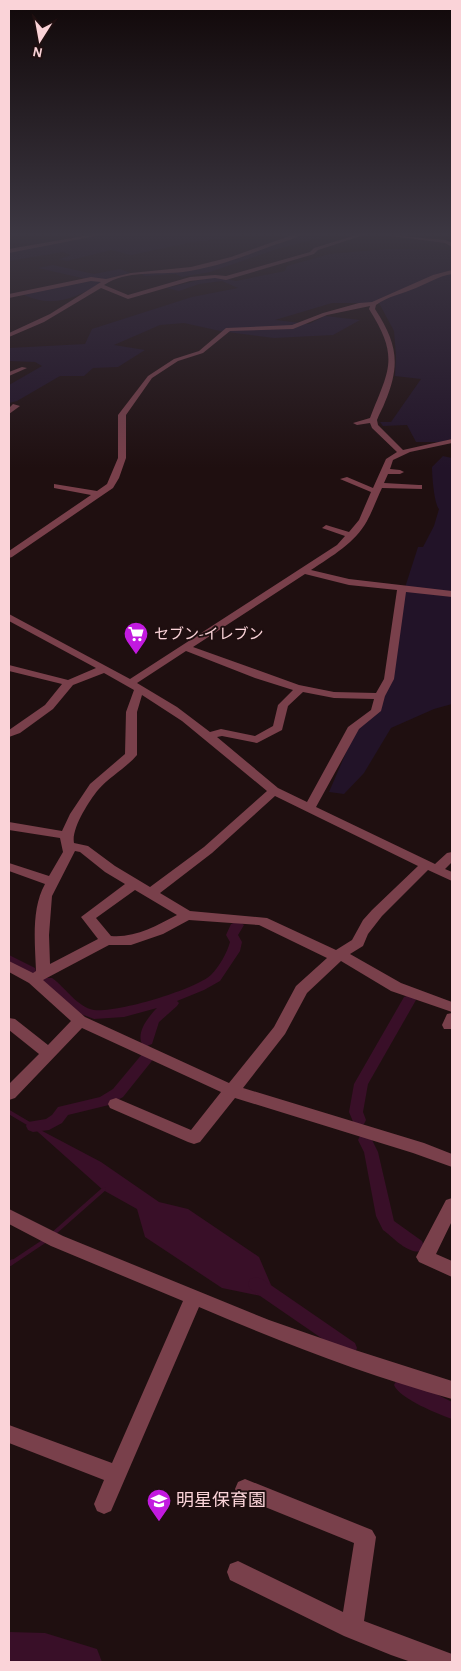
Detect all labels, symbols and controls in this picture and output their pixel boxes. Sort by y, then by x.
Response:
north arrow [15,15,65,65]
text: N [32,44,44,60]
supermarket icon: セブン-イレブン [123,621,149,655]
place label: セブン-イレブン [154,626,264,642]
school or university icon: 明星保育園 [146,1488,172,1522]
place label: 明星保育園 [176,1491,266,1510]

